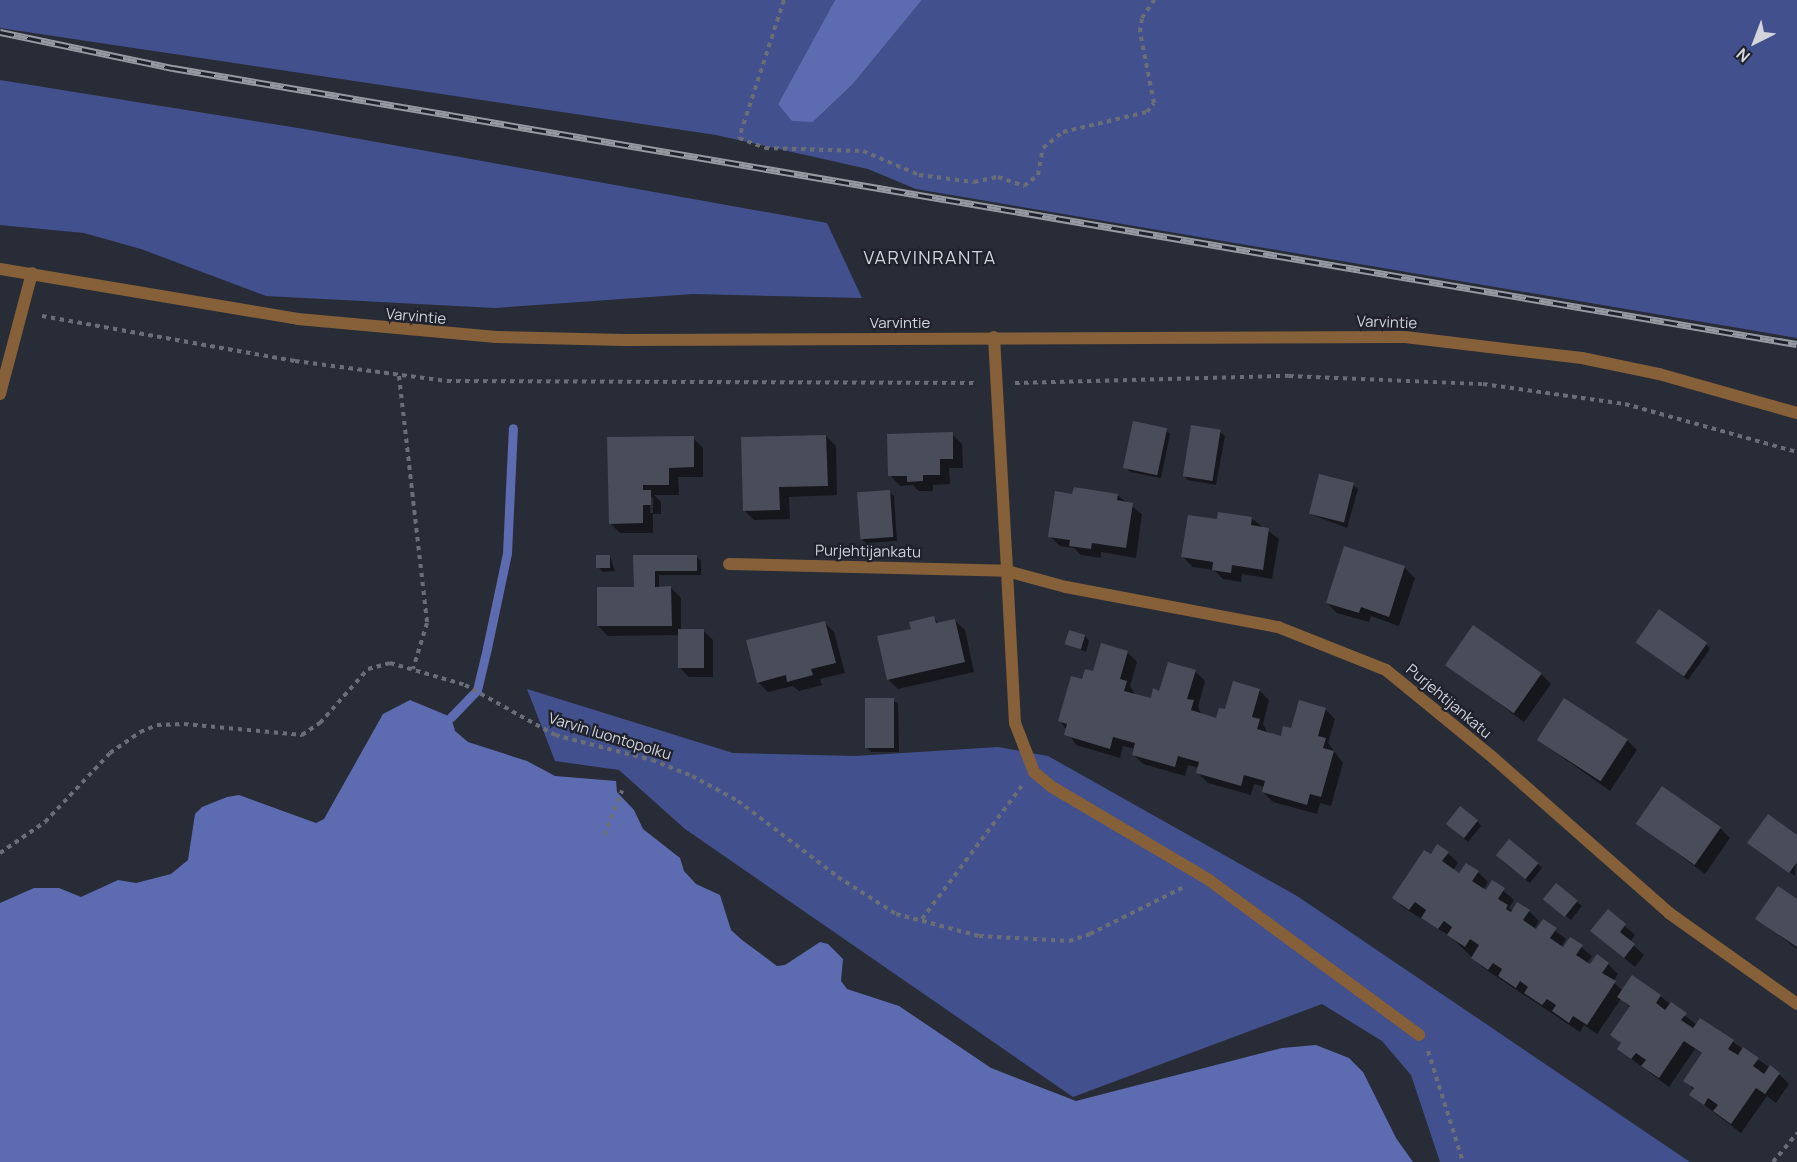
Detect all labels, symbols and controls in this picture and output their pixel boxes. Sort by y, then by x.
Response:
north arrow [1725,12,1785,72]
text: N [1731,43,1755,67]
district label: VARVINRANTA [863,246,997,268]
street label: Varvintie [385,304,447,328]
street label: Varvintie [1356,312,1418,332]
street label: Varvintie [870,314,930,332]
street label: Purjehtijankatu [815,541,921,561]
street label: Purjehtijankatu [1403,660,1495,742]
street label: Varvin luontopolku [546,709,674,763]

